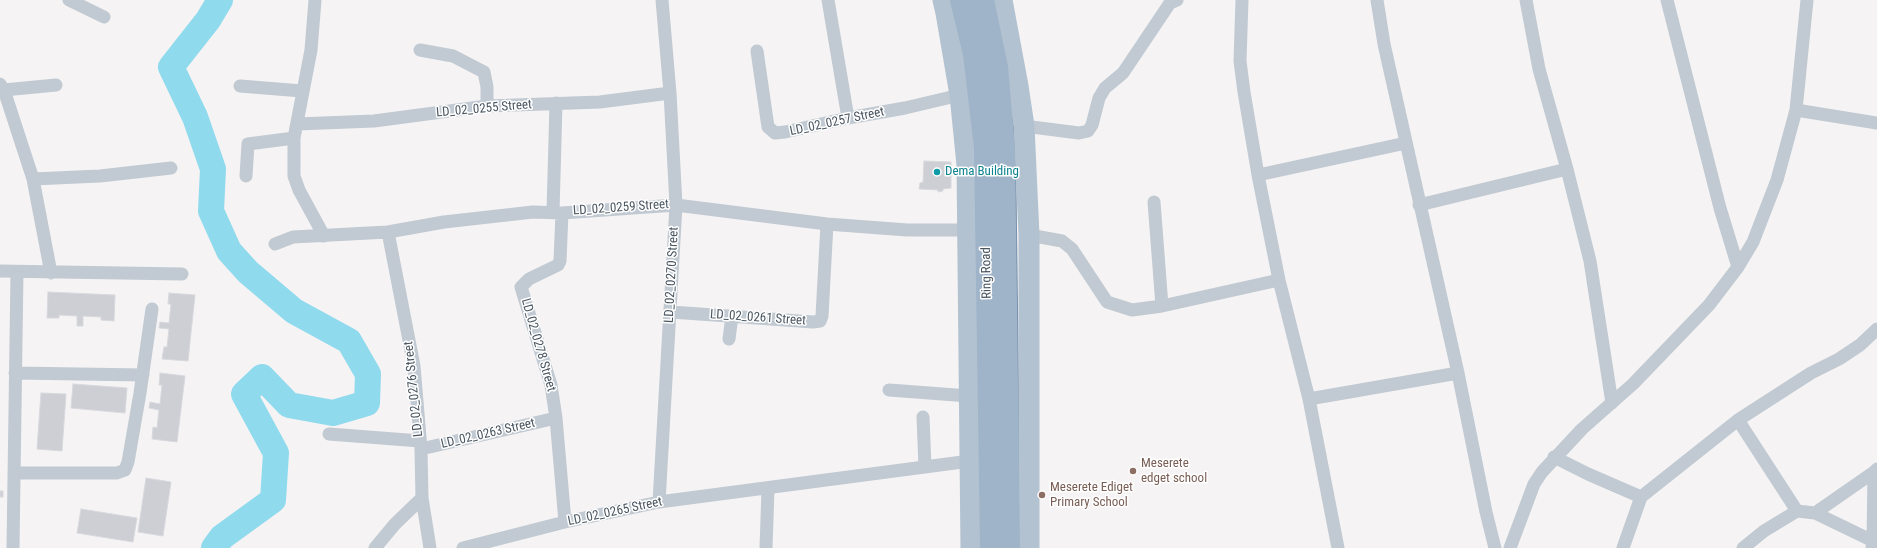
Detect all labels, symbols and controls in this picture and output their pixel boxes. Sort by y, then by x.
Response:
street label: LD_02_0255 Street [435,97,533,121]
street label: LD_02_0257 Street [788,104,886,140]
place label: Dema Building [945,164,1019,180]
marker: Dema Building [932,167,942,177]
street label: LD_02_0259 Street [573,197,669,219]
street label: LD_02_0270 Street [662,227,682,323]
street label: Ring Road [979,247,995,299]
street label: LD_02_0278 Street [517,297,559,393]
street label: LD_02_0261 Street [710,307,806,329]
street label: LD_02_0276 Street [401,340,427,438]
street label: LD_02_0263 Street [439,416,537,452]
place label: Meserete edget school [1141,456,1207,487]
marker: Meserete edget school [1128,466,1138,476]
place label: Meserete Ediget Primary School [1050,480,1133,511]
marker: Meserete Ediget Primary School [1037,490,1047,500]
street label: LD_02_0265 Street [566,494,664,530]

